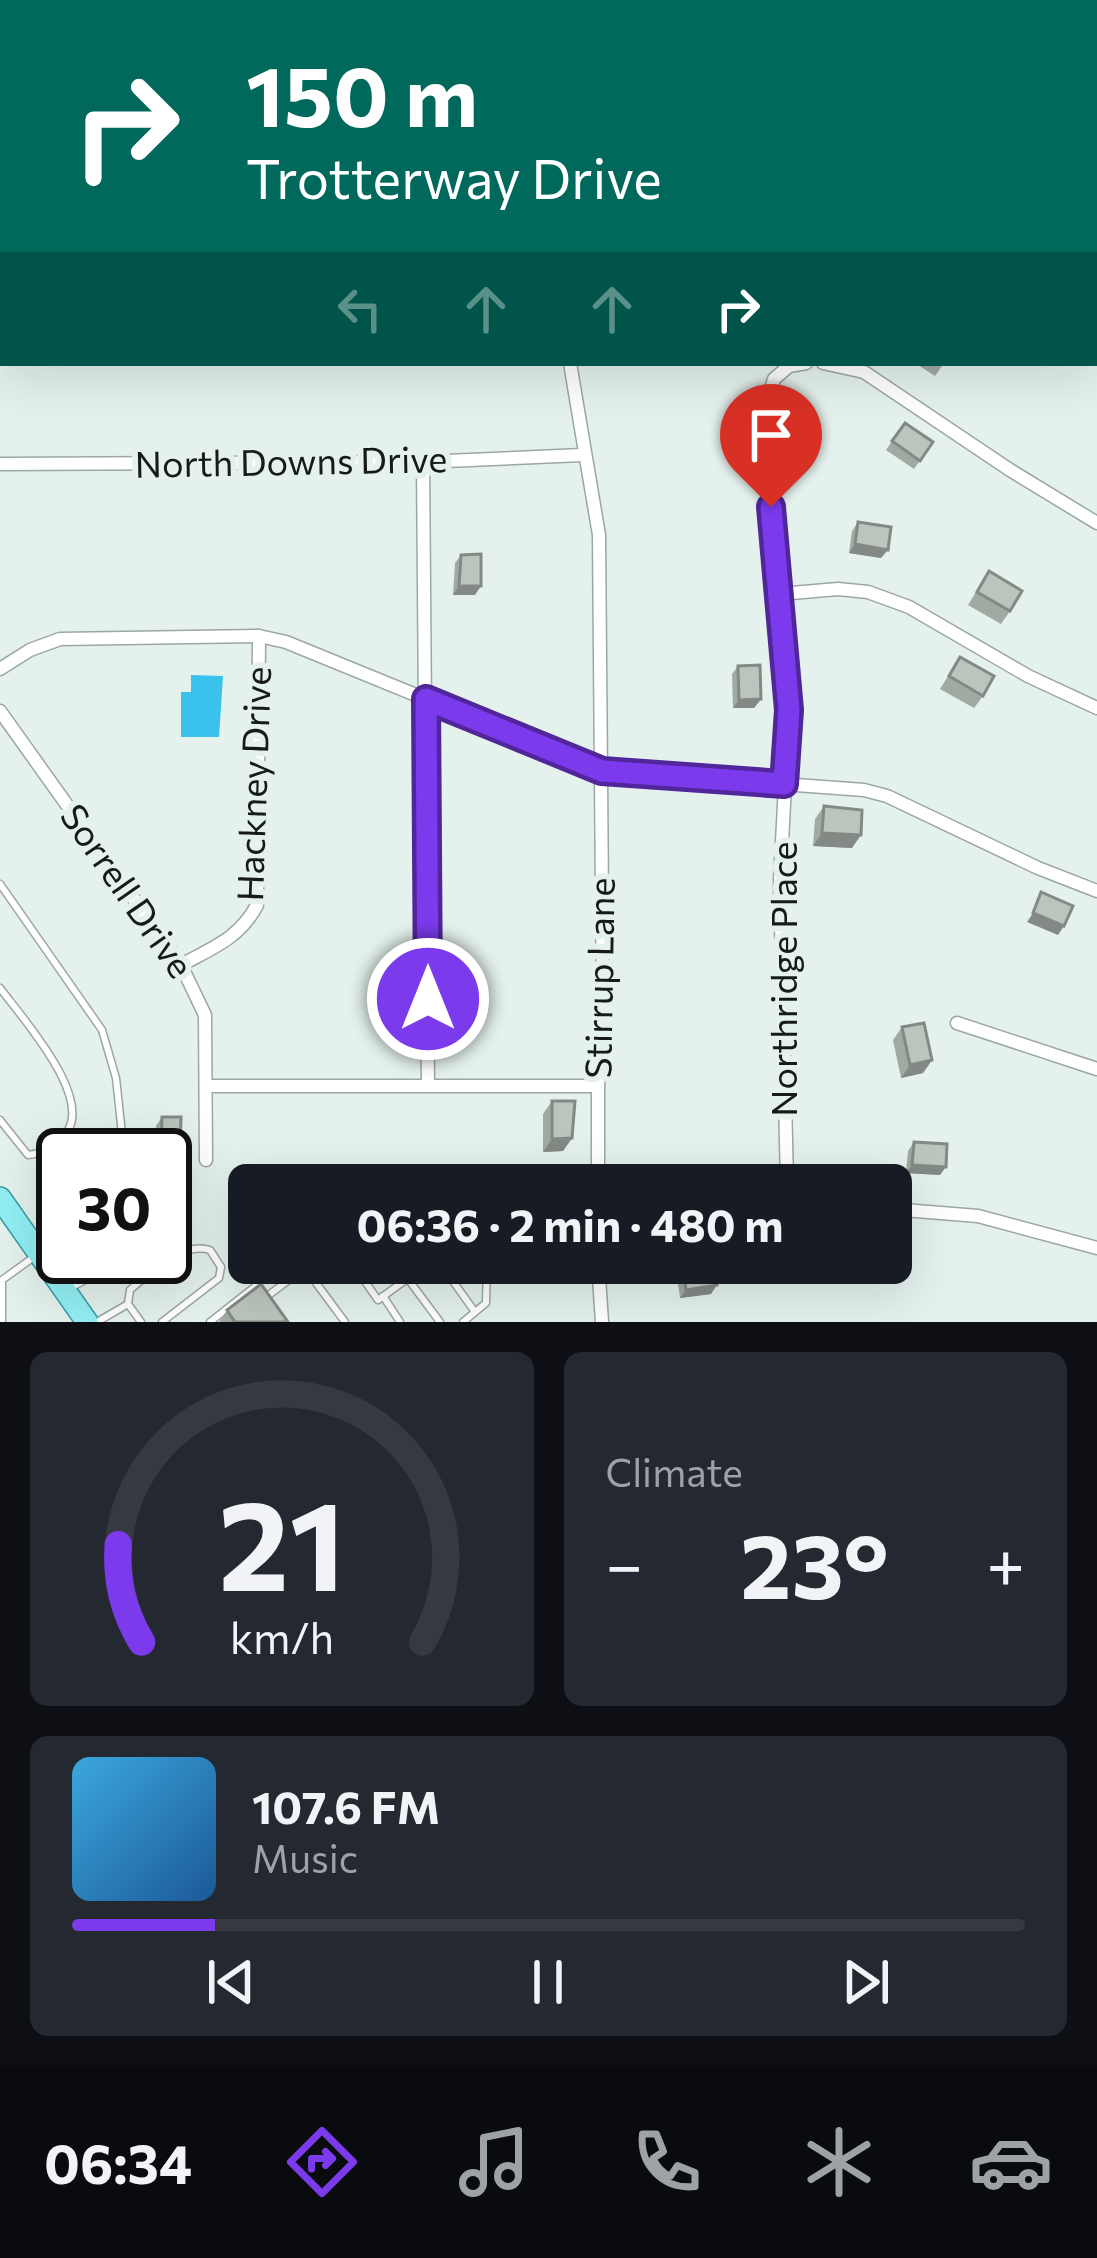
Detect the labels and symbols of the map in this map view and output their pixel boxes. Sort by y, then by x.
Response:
pin [720,384,822,507]
street label: North Downs Drive [134,435,448,485]
street label: Hackney Drive [226,666,278,902]
street label: Sorrell Drive [53,795,205,985]
street label: Northridge Place [760,841,804,1117]
street label: Stirrup Lane [574,877,622,1079]
position arrow [365,936,491,1062]
speed limit sign: 30 [36,1128,192,1284]

